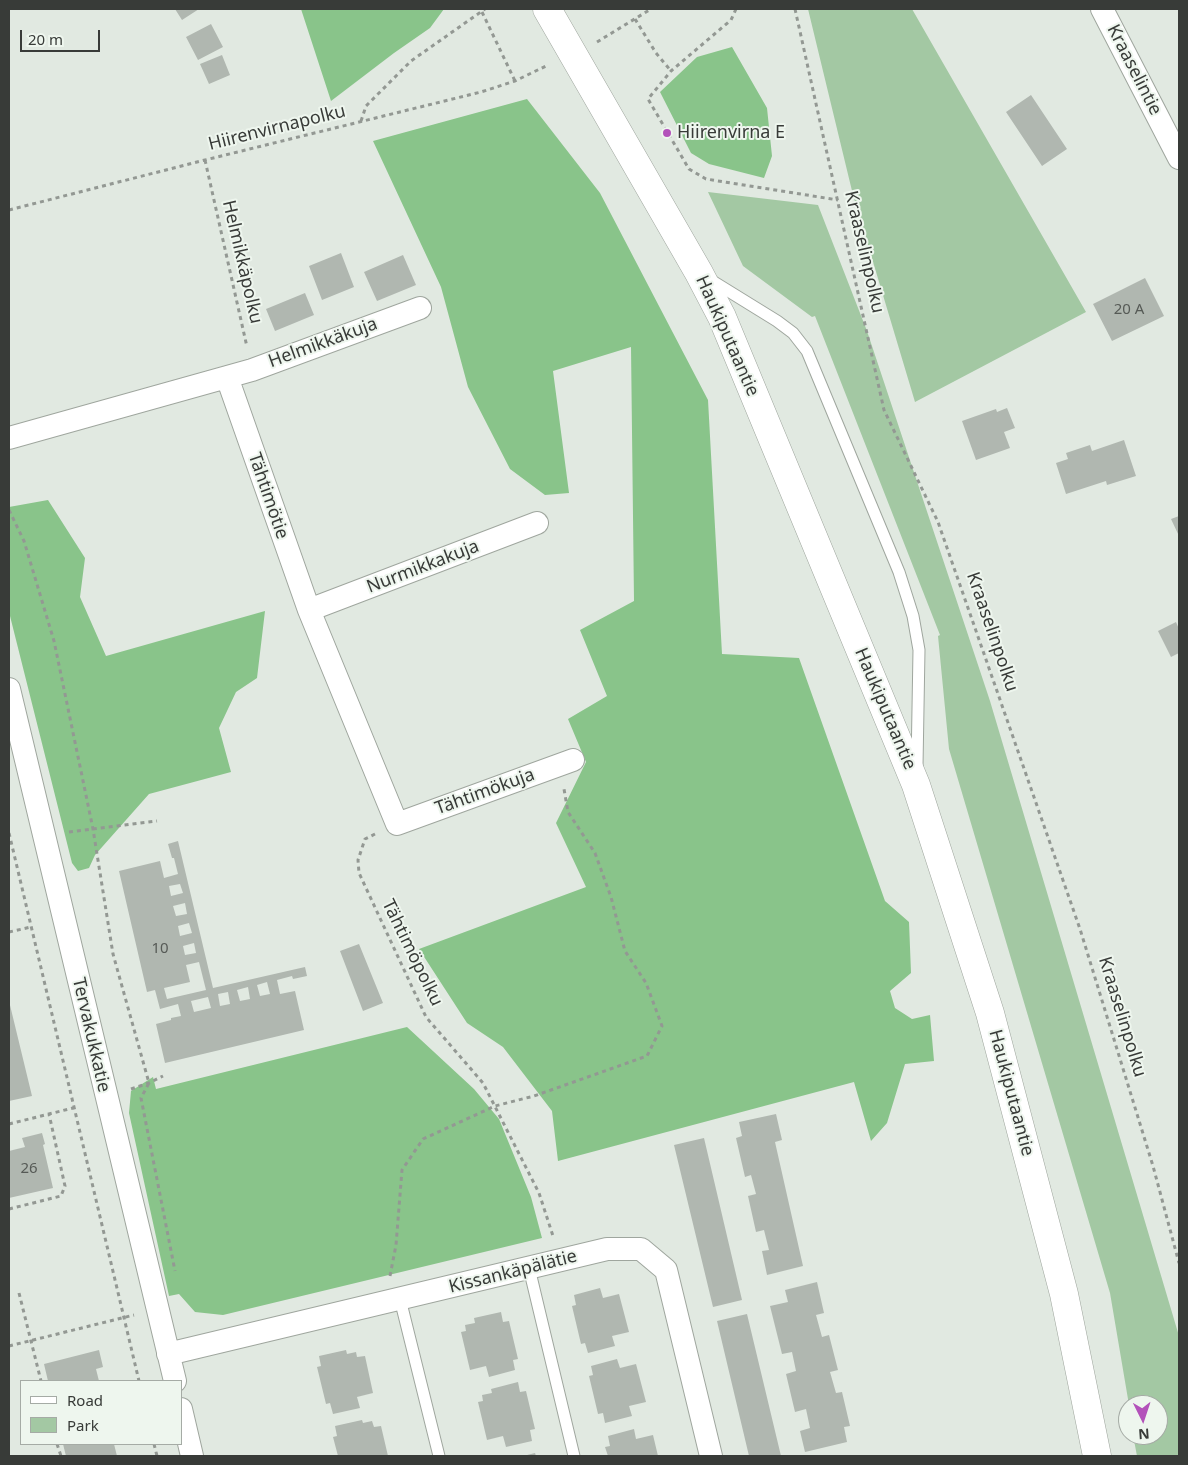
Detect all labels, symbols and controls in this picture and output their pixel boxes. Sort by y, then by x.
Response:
scale bar [22,20,102,52]
street label: Kraaselintie [1102,21,1166,119]
text: 20 m [28,29,63,49]
street label: Hiirenvirnapolku [206,100,348,156]
place label: Hiirenvirna E [677,122,785,144]
marker: Hiirenvirna E [661,127,673,139]
street label: Kraaselinpolku [839,189,889,315]
street label: Helmikkäpolku [217,198,267,326]
street label: Haukiputaantie [691,272,763,400]
house number: 20 A [1114,301,1144,319]
street label: Helmikkäkuja [266,313,380,373]
street label: Tähtimötie [243,450,293,542]
street label: Nurmikkakuja [364,536,482,598]
street label: Kraaselinpolku [961,569,1023,695]
street label: Haukiputaantie [850,645,920,773]
street label: Tähtimökuja [432,764,538,820]
street label: Tähtimöpolku [377,896,447,1010]
house number: 10 [151,940,169,958]
street label: Kraaselinpolku [1093,954,1151,1080]
street label: Tervakukkatie [67,976,115,1094]
street label: Haukiputaantie [984,1027,1038,1159]
house number: 26 [20,1160,38,1178]
street label: Kissankäpälätie [447,1246,579,1298]
legend [20,1380,182,1445]
text: Road [67,1390,103,1410]
north arrow [1118,1395,1168,1445]
text: Park [67,1415,99,1435]
text: N [1138,1425,1150,1444]

